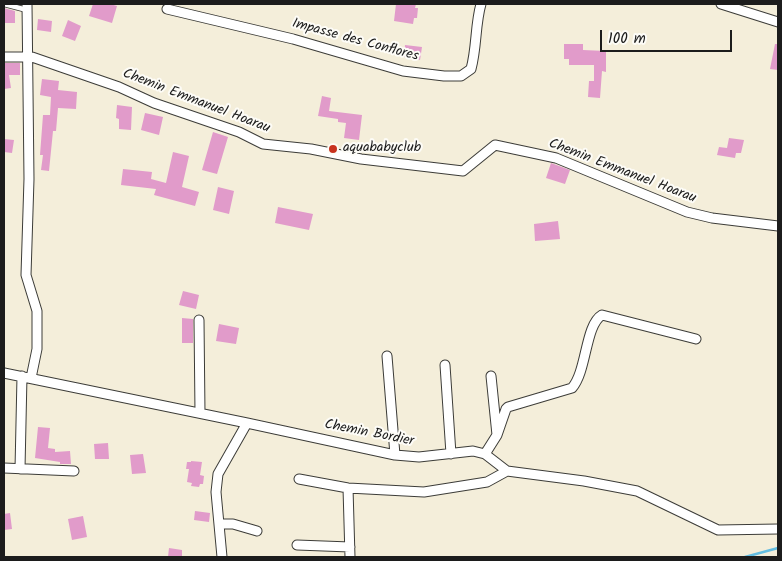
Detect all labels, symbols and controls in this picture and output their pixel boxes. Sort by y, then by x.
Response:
street label: Impasse des Conflores [290,16,420,66]
scale bar [602,20,734,52]
text: 100 m [608,27,646,51]
street label: Chemin Emmanuel Hoarau [120,66,272,138]
street label: Chemin Emmanuel Hoarau [546,136,698,208]
place label: aquababyclub [343,141,421,157]
marker: aquababyclub [327,143,339,155]
street label: Chemin Bordier [323,417,415,451]

